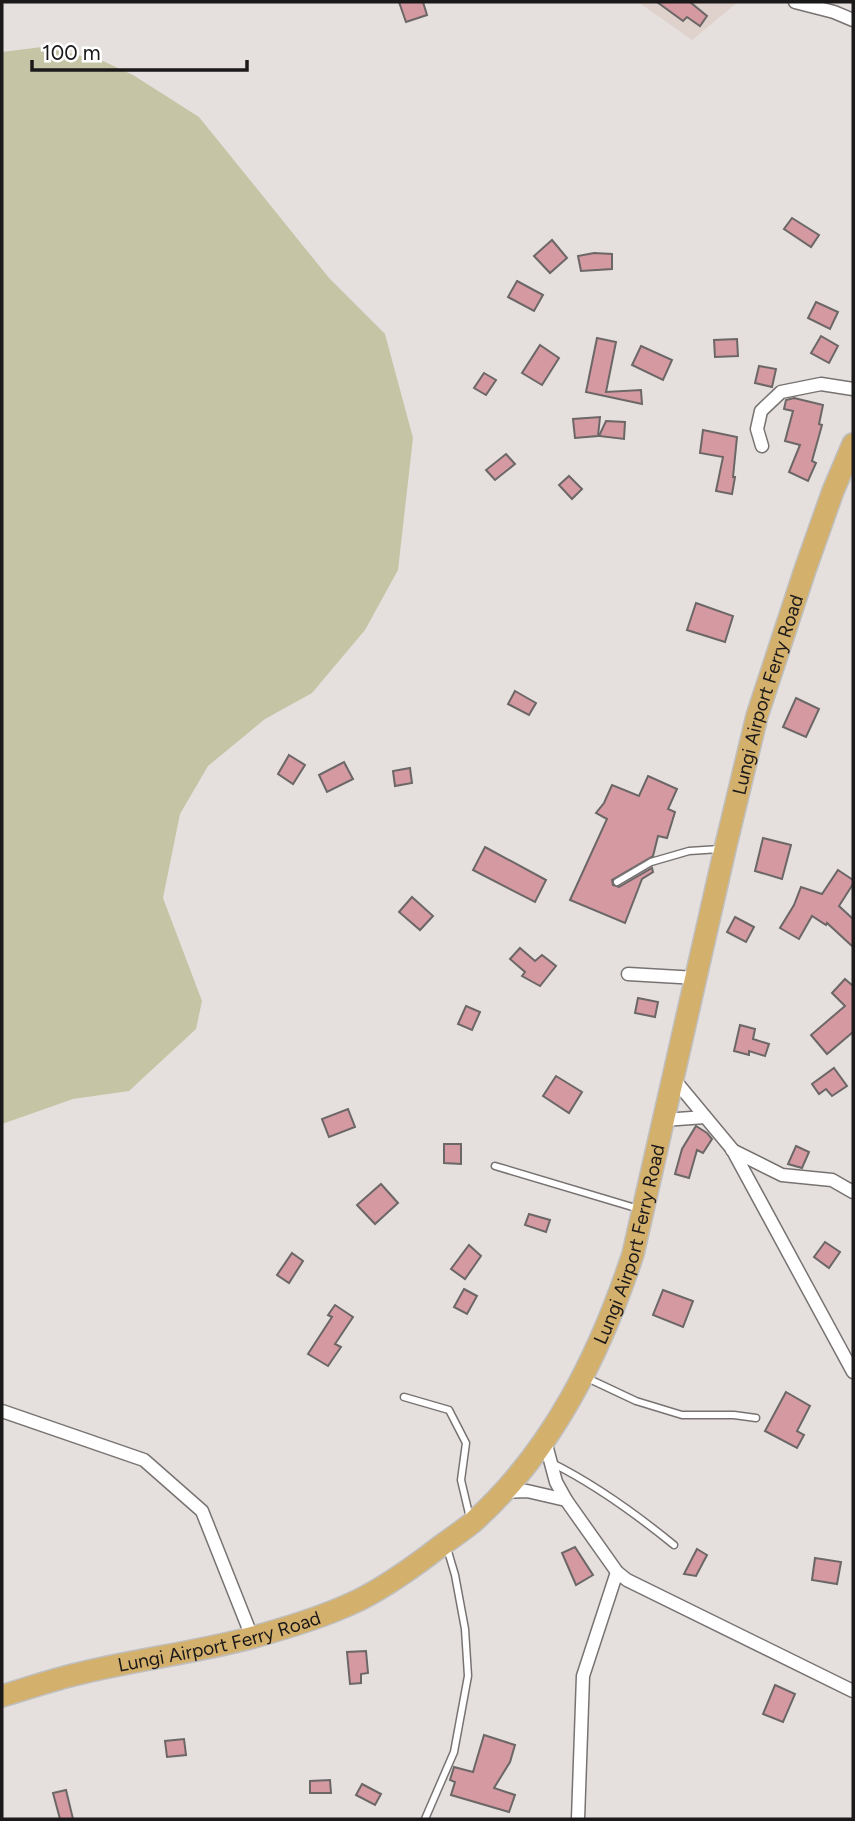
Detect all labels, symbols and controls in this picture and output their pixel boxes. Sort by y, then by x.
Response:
scale bar [32,28,247,72]
text: 100 m [42,40,101,65]
street label: Lungi Airport Ferry Road [727,592,808,797]
street label: Lungi Airport Ferry Road [589,1142,670,1348]
street label: Lungi Airport Ferry Road [116,1606,324,1677]

